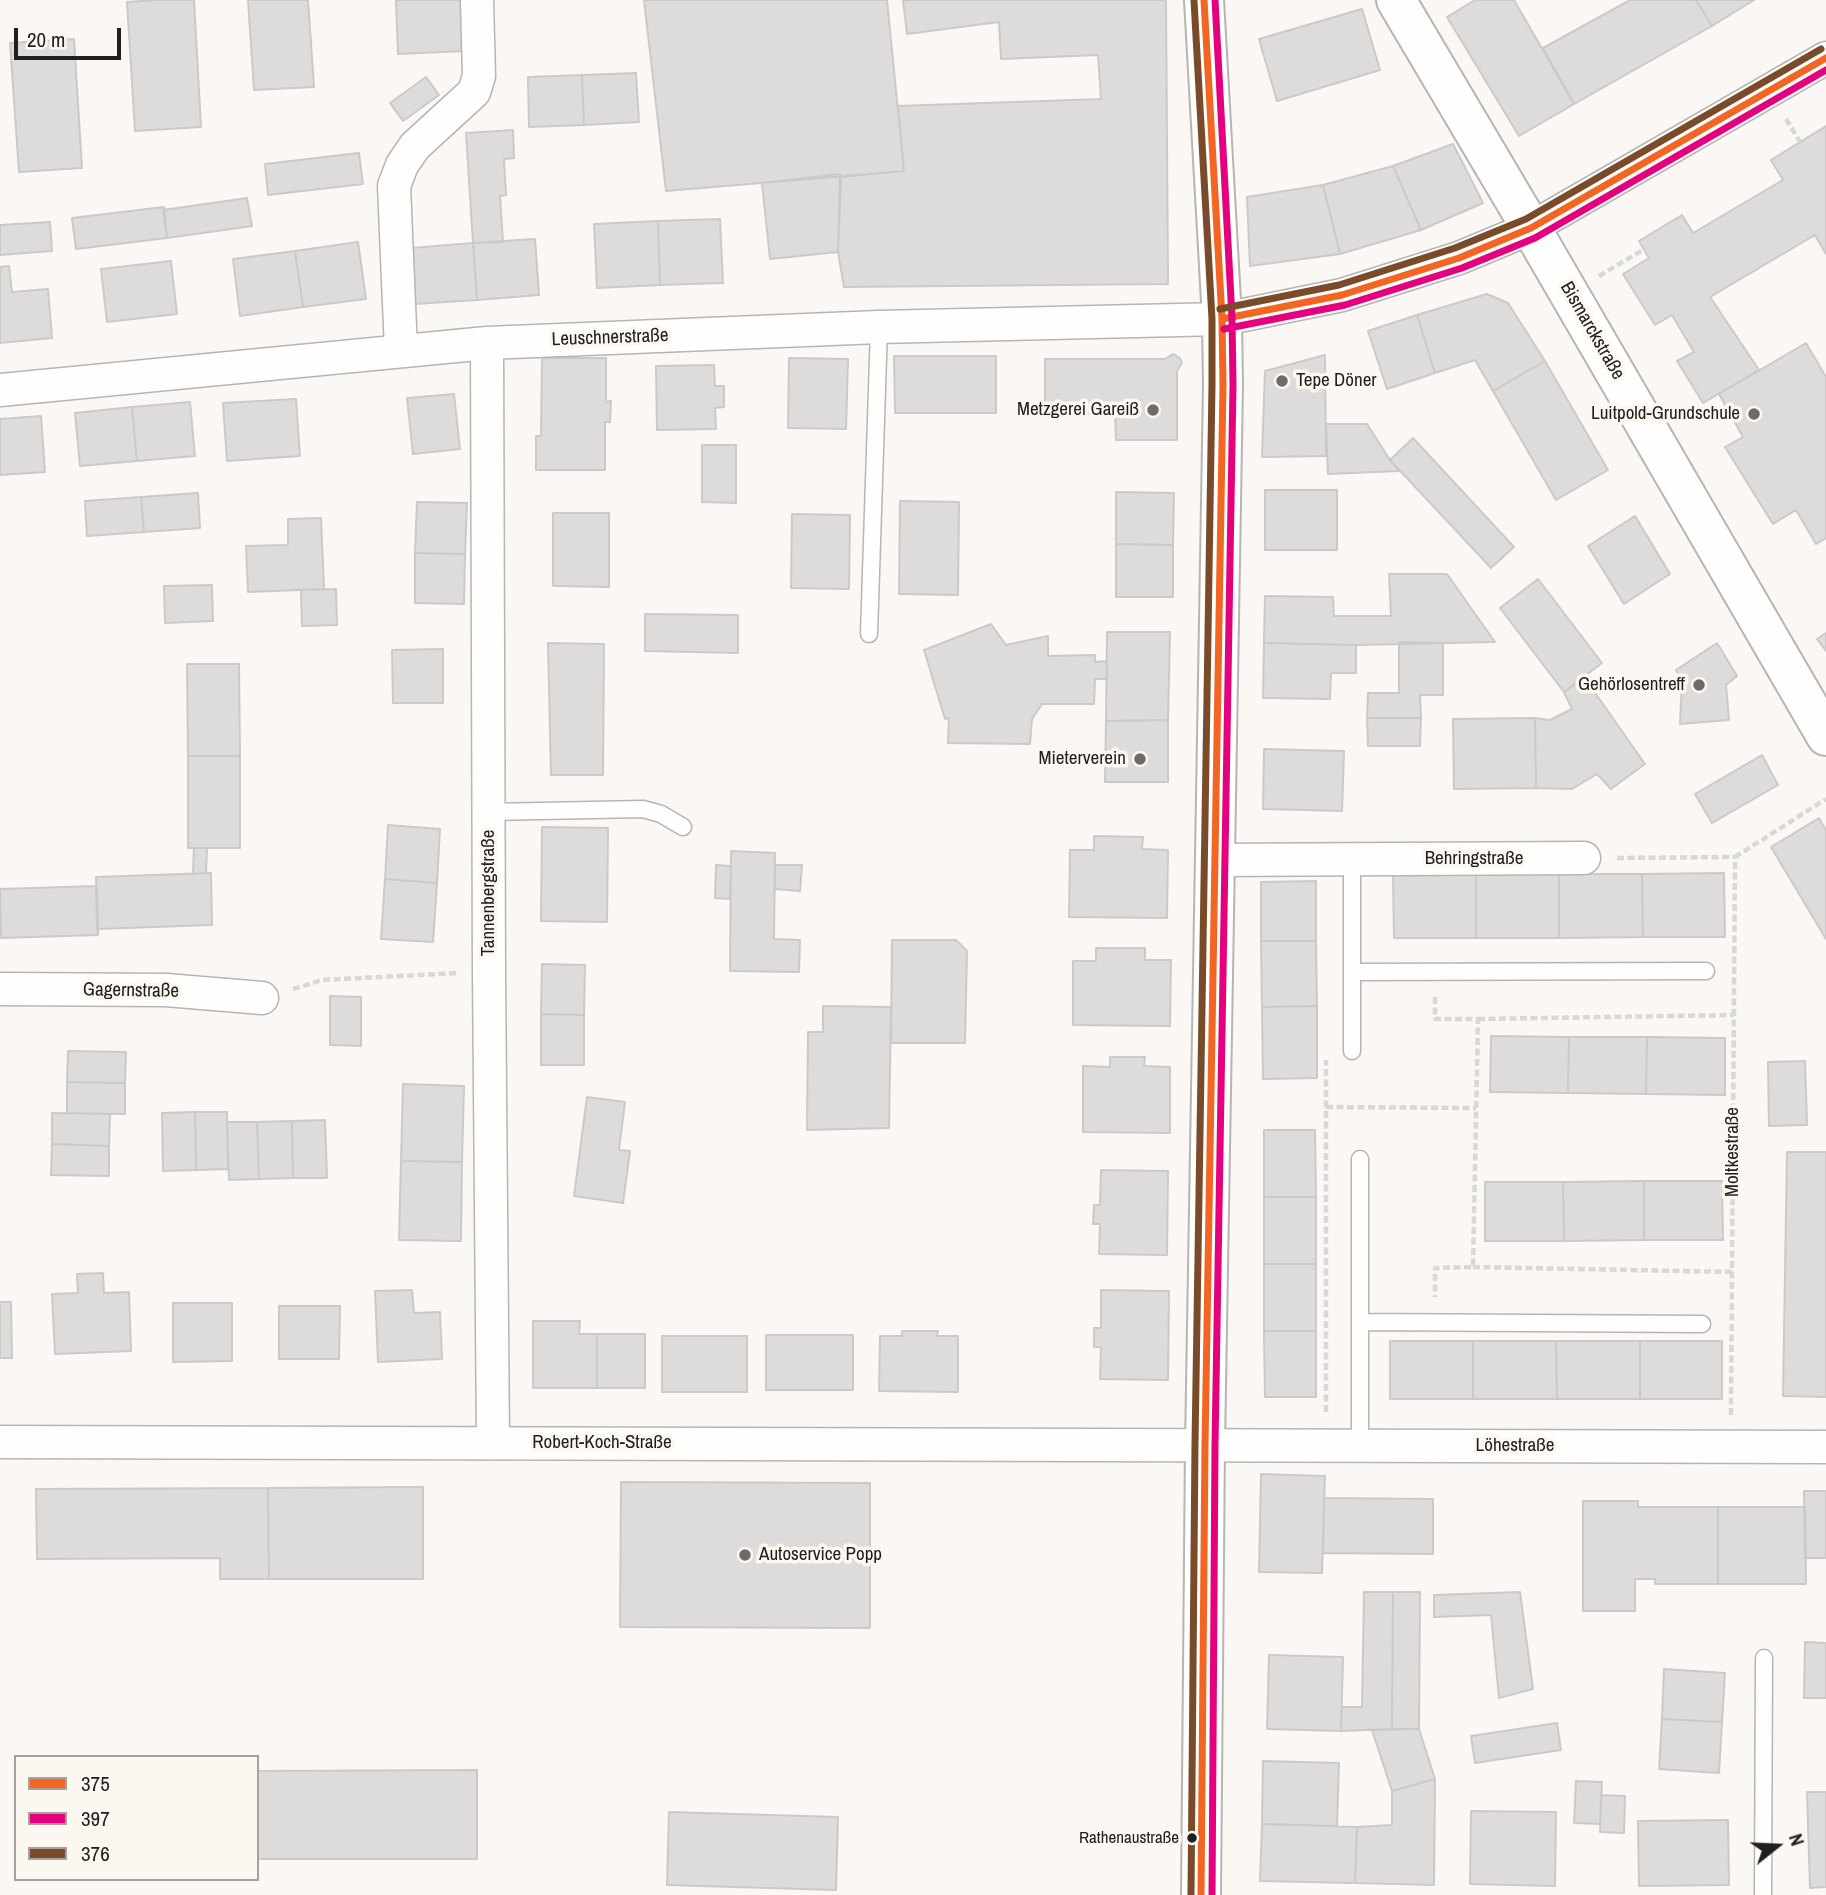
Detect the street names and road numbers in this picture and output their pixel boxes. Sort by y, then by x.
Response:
street label: Bismarckstraße [1555,278,1629,384]
street label: Leuschnerstraße [551,325,669,351]
street label: Tannenbergstraße [478,830,500,956]
street label: Behringstraße [1425,848,1523,870]
street label: Gagernstraße [83,979,179,1003]
street label: Moltkestraße [1722,1107,1744,1197]
street label: Robert-Koch-Straße [532,1432,672,1454]
street label: Löhestraße [1476,1435,1554,1457]

